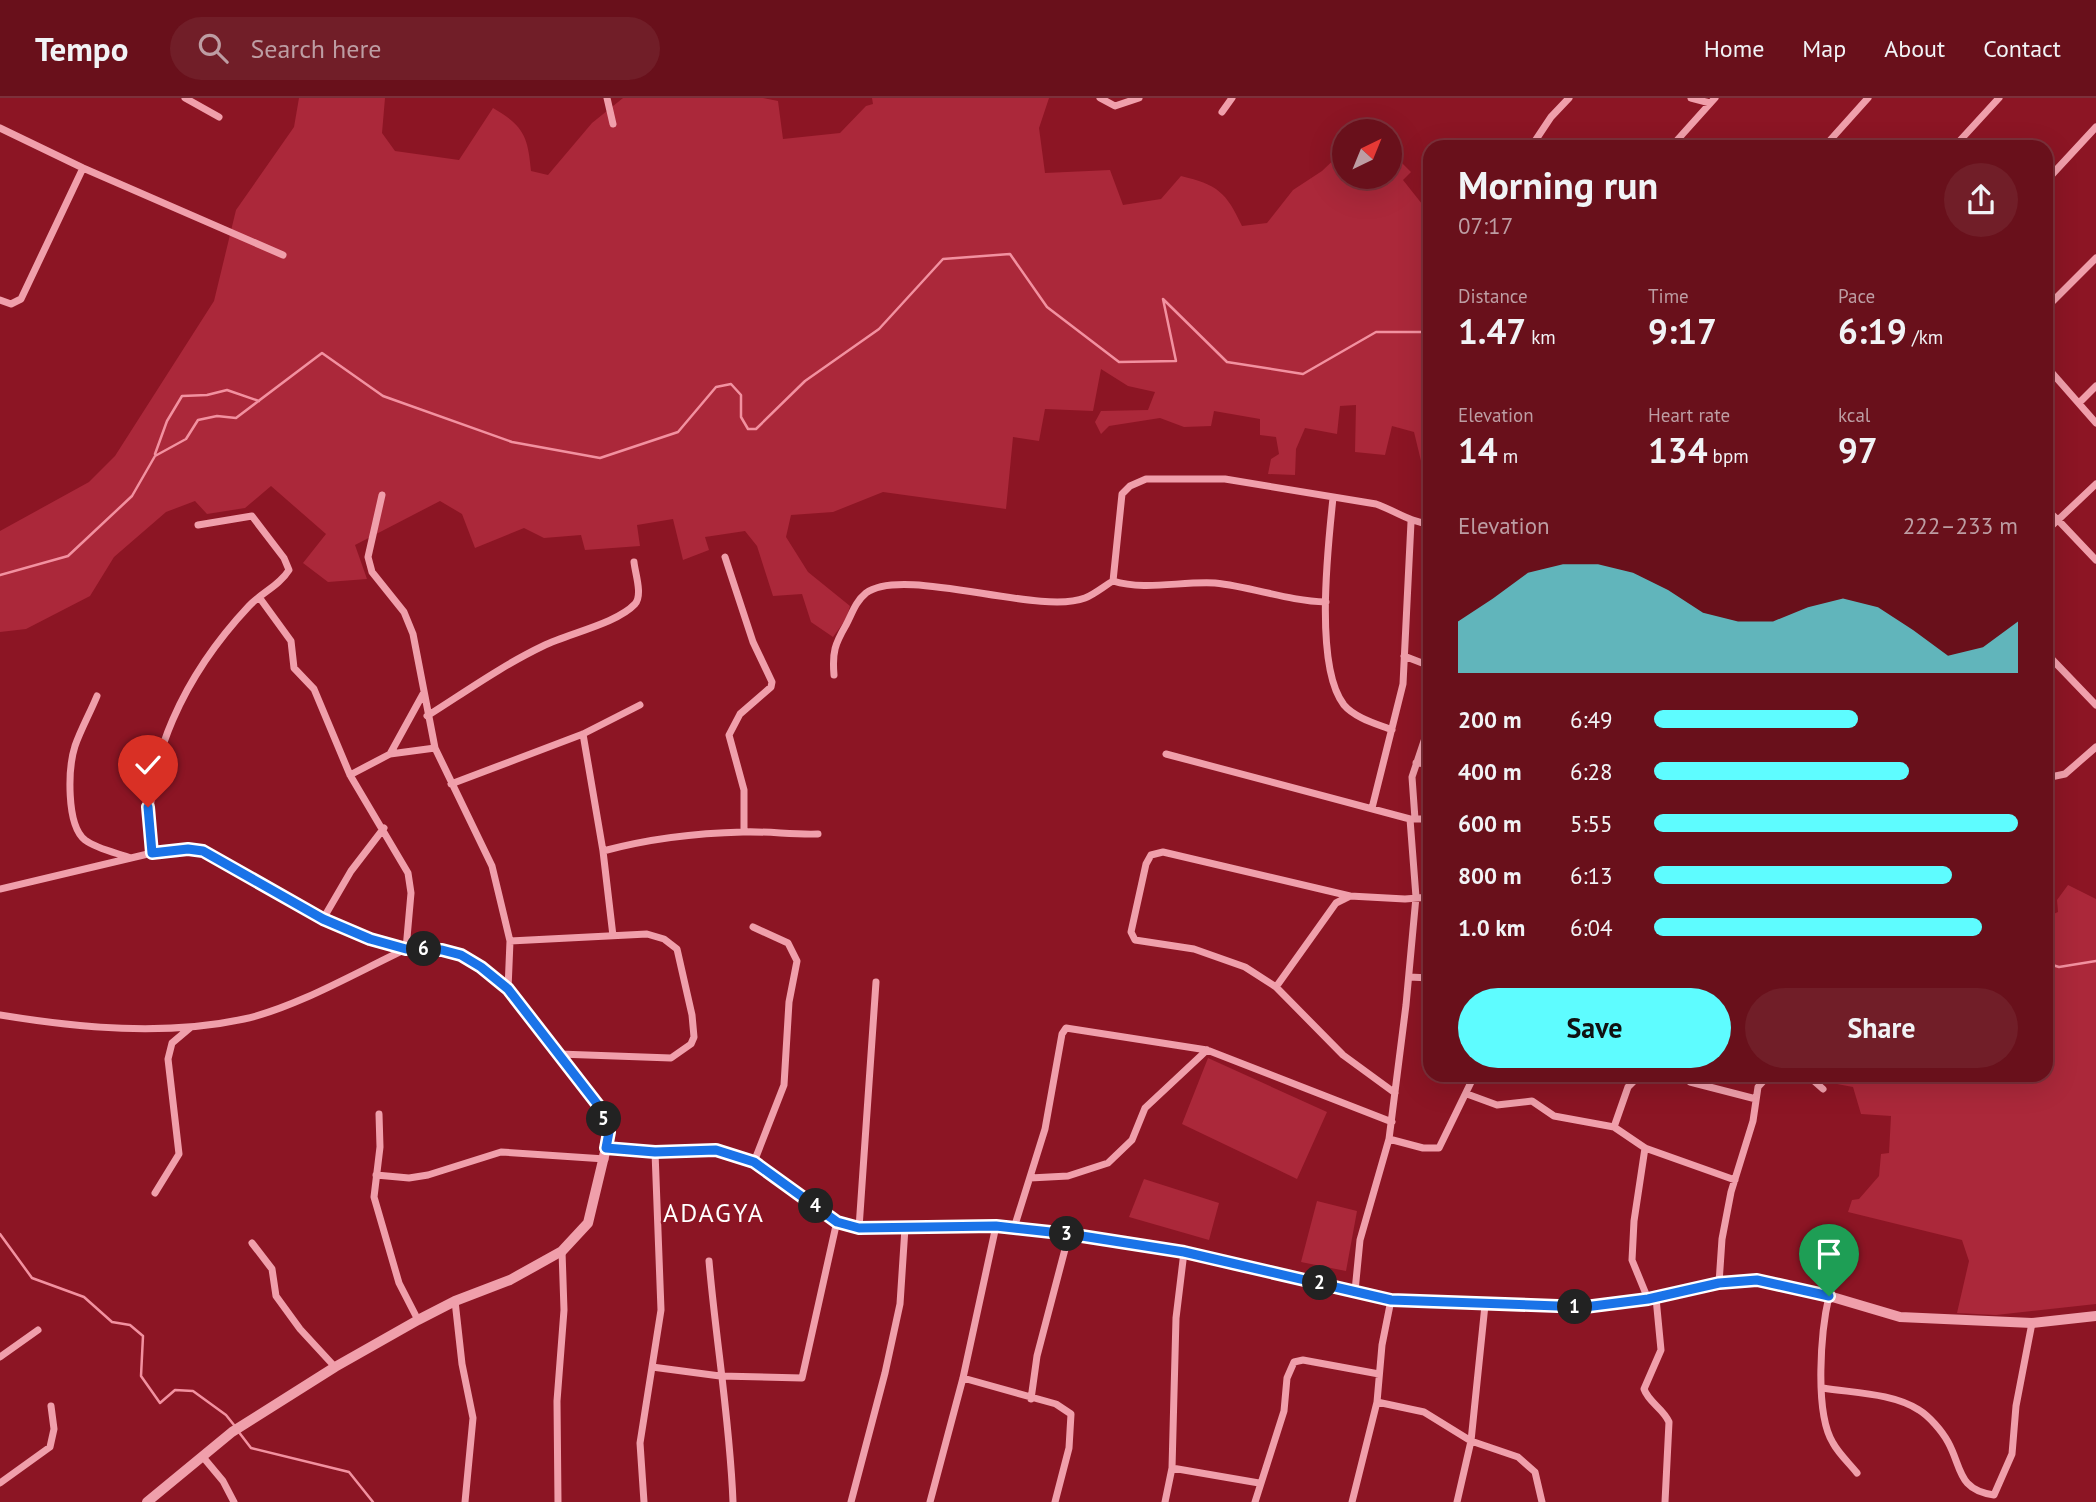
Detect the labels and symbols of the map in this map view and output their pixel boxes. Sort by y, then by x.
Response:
north arrow [1332,119,1402,189]
pin [118,735,178,807]
pin: 6 [406,932,442,966]
pin: 5 [586,1102,622,1136]
pin: 4 [798,1188,834,1224]
district label: ADAGYA [663,1196,765,1229]
pin: 3 [1050,1216,1084,1252]
pin [1799,1224,1859,1296]
pin: 2 [1302,1266,1338,1300]
pin: 1 [1558,1290,1592,1324]

